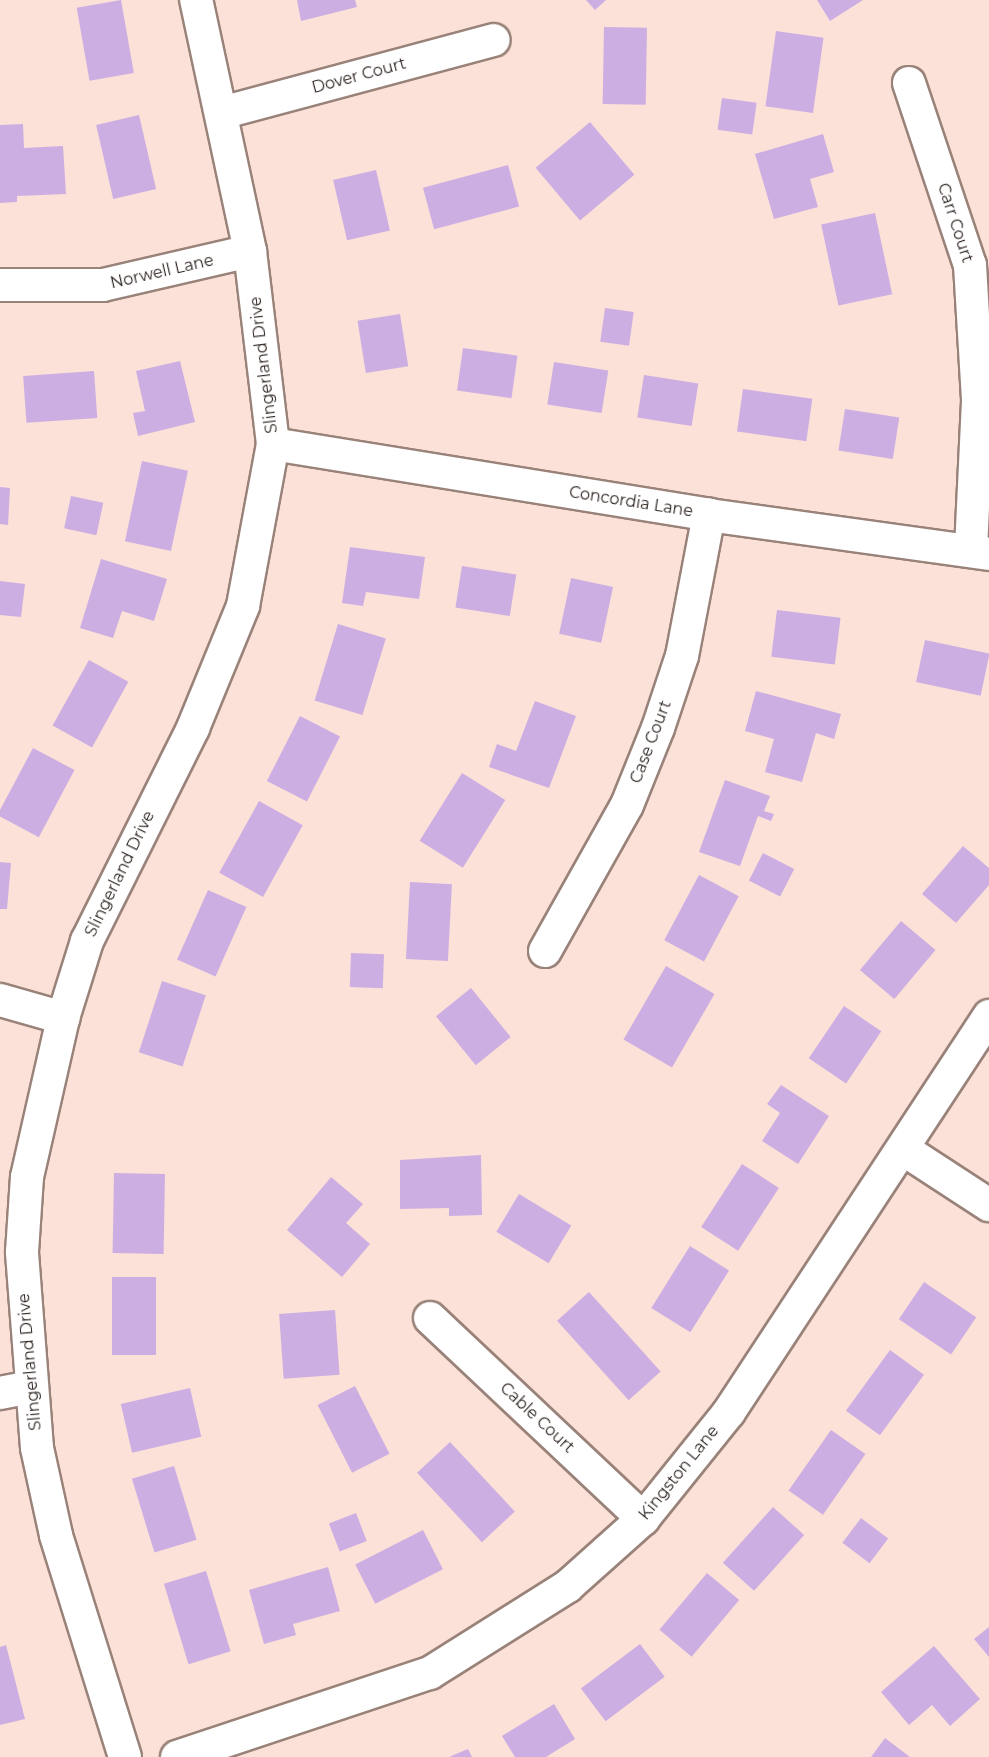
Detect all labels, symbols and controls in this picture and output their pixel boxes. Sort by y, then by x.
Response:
street label: Dover Court [310,54,408,98]
street label: Carr Court [933,181,977,265]
street label: Norwell Lane [109,251,215,293]
street label: Slingerland Drive [246,295,282,435]
street label: Concordia Lane [568,483,694,521]
street label: Case Court [626,698,676,786]
street label: Slingerland Drive [81,808,159,940]
street label: Slingerland Drive [14,1293,46,1431]
street label: Cable Court [496,1379,578,1457]
street label: Kingston Lane [635,1422,723,1524]

